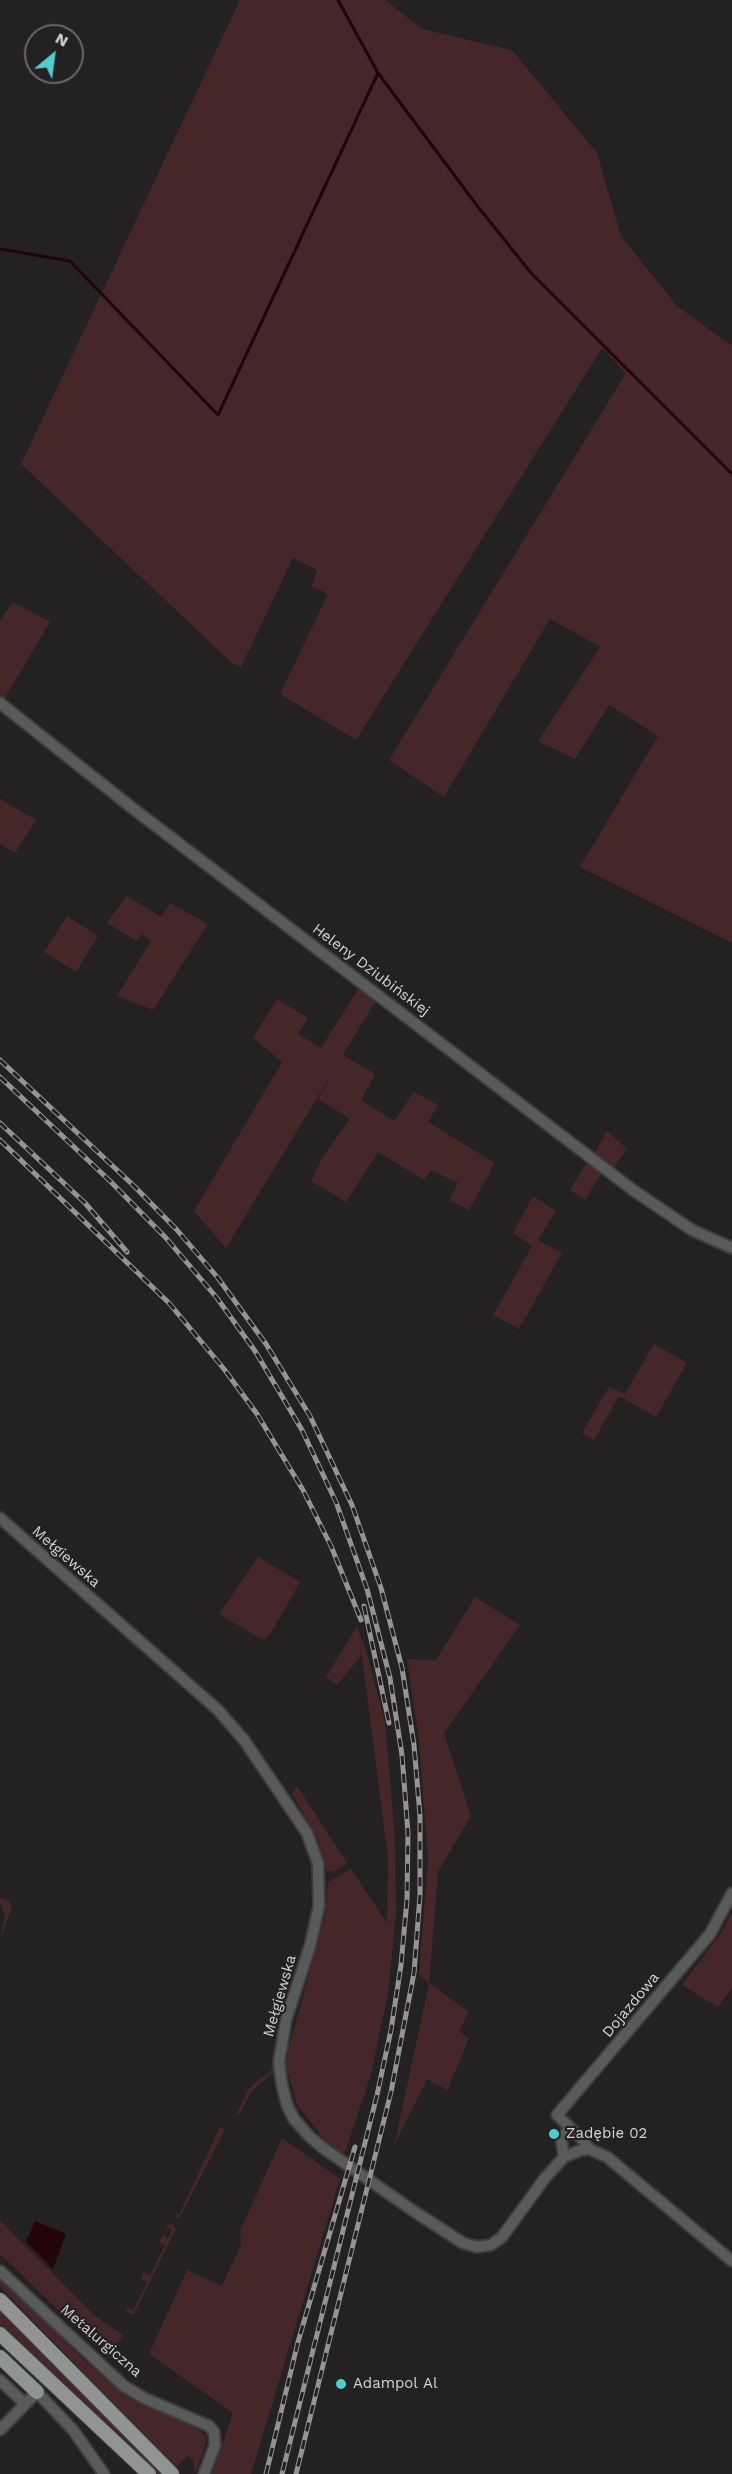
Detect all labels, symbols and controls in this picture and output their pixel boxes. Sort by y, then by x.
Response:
north arrow [24,24,84,84]
text: N [52,28,72,51]
street label: Heleny Dziubińskiej [309,920,433,1020]
street label: Mełgiewska [28,1522,104,1592]
street label: Mełgiewska [260,1953,300,2039]
street label: Dojazdowa [599,1969,663,2041]
place label: Zadębie 02 [566,2125,647,2143]
marker: Zadębie 02 [547,2127,561,2141]
street label: Metalurgiczna [57,2301,145,2381]
place label: Adampol Al [353,2375,438,2393]
marker: Adampol Al [334,2377,348,2391]

